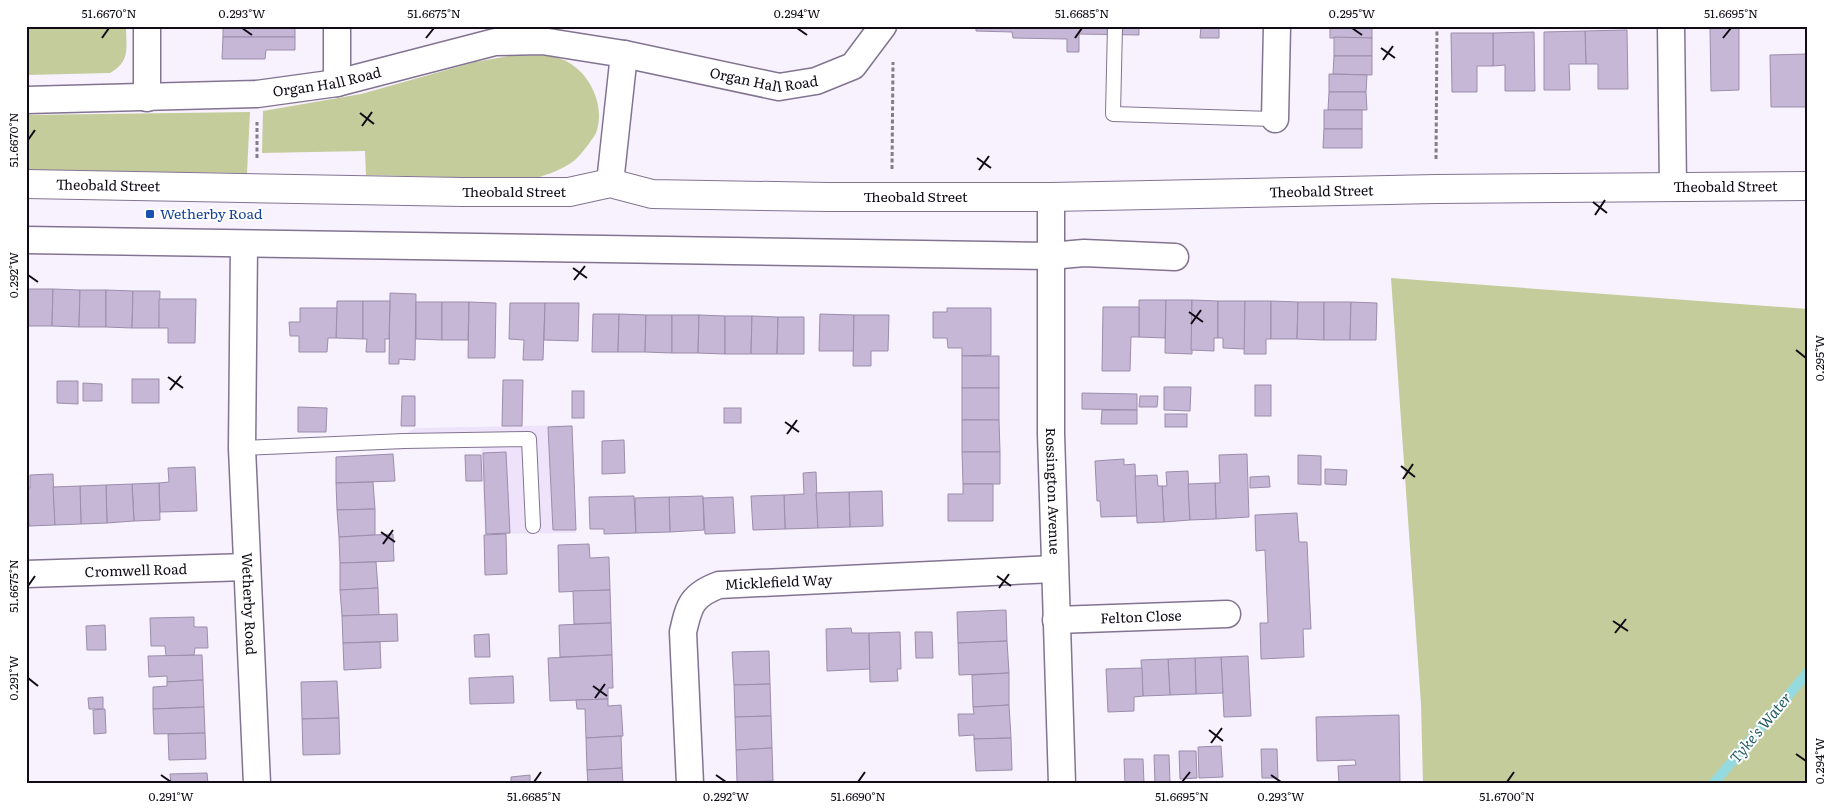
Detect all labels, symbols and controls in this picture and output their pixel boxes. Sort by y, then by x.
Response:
text: 51.6670°N [82,4,136,22]
text: 0.293°W [219,4,265,22]
text: 51.6675°N [407,4,461,22]
text: 0.294°W [774,4,820,22]
text: 51.6685°N [1055,4,1109,22]
text: 0.295°W [1329,4,1375,22]
text: 51.6695°N [1704,4,1758,22]
street label: Organ Hall Road [271,61,383,101]
street label: Organ Hall Road [708,62,820,96]
text: 51.6670°N [4,113,22,167]
street label: Theobald Street [56,174,161,195]
street label: Theobald Street [1673,175,1778,196]
street label: Theobald Street [1269,179,1374,201]
street label: Theobald Street [462,181,566,201]
street label: Theobald Street [863,186,968,206]
place label: Wetherby Road [160,203,263,223]
marker: Wetherby Road [144,208,156,220]
text: 0.292°W [4,252,22,298]
text: 0.295°W [1810,335,1828,381]
street label: Rossington Avenue [1042,427,1066,555]
street label: Wetherby Road [238,552,262,656]
street label: Cromwell Road [84,558,188,581]
text: 51.6675°N [4,559,22,613]
street label: Micklefield Way [724,569,834,594]
street label: Felton Close [1100,605,1182,627]
text: 0.291°W [4,655,22,701]
water label: Tyke's Water [1723,687,1796,767]
text: 0.294°W [1810,738,1828,784]
text: 0.291°W [148,787,194,805]
text: 51.6685°N [507,787,561,805]
text: 0.292°W [703,787,749,805]
text: 51.6690°N [830,787,886,805]
text: 51.6695°N [1155,787,1209,805]
text: 0.293°W [1258,787,1304,805]
text: 51.6700°N [1479,787,1535,805]

